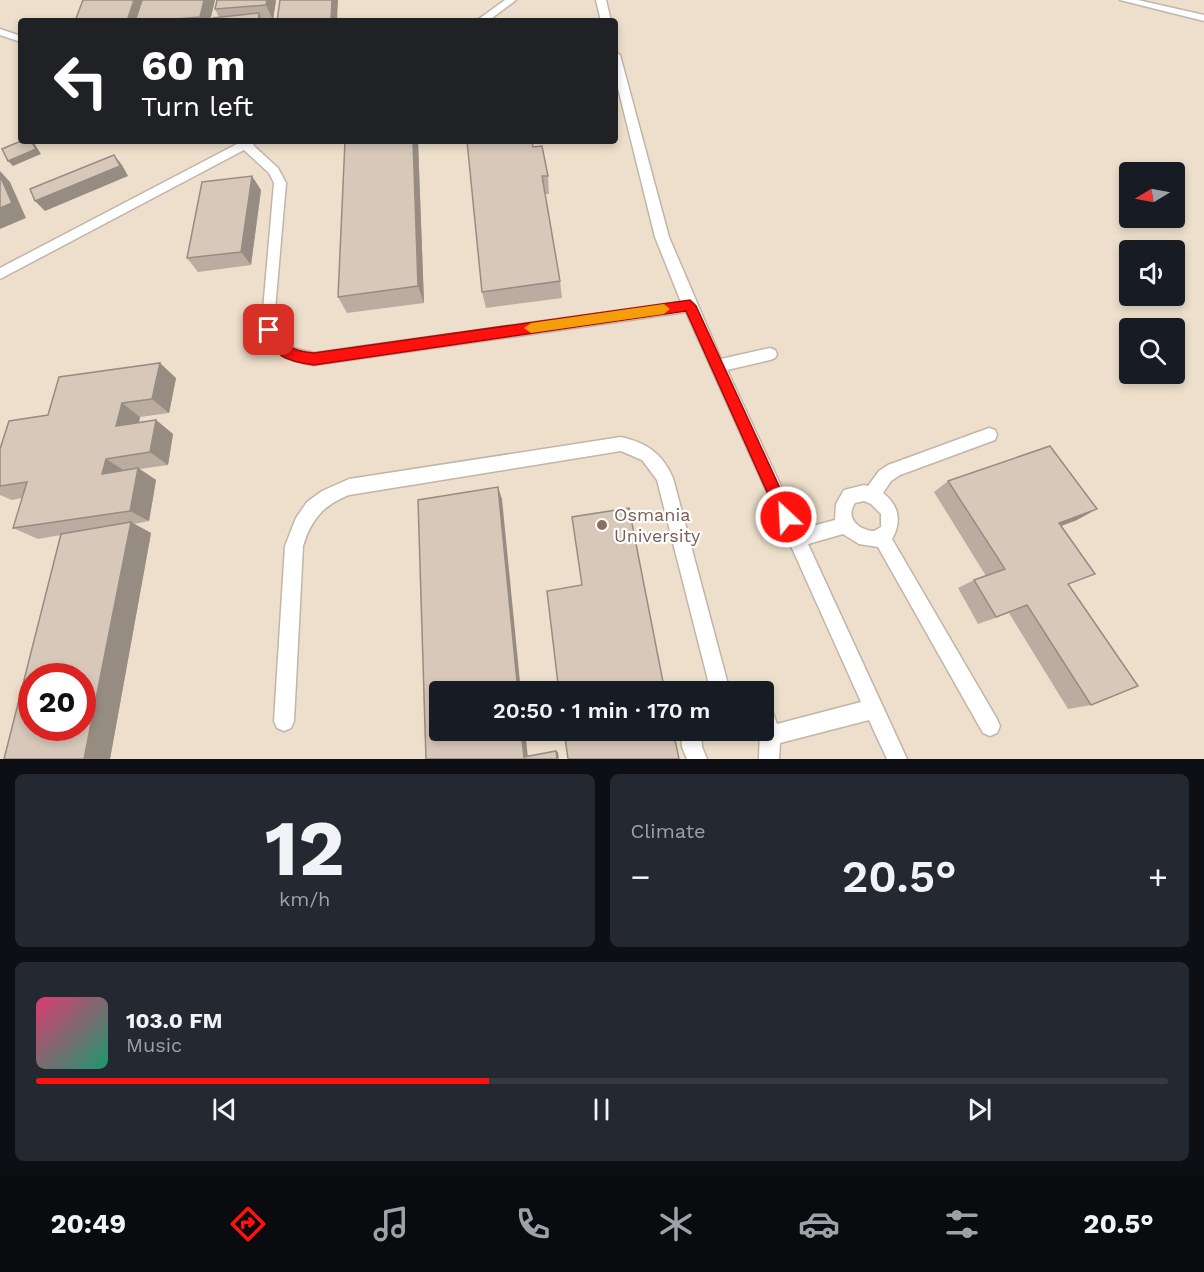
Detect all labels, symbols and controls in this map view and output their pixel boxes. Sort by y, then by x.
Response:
text: 60 m [141,41,245,90]
icon: left [42,42,120,120]
text: Turn left [141,91,253,123]
north arrow [1119,162,1185,228]
map controls [1119,162,1185,384]
button: sound [1119,240,1185,306]
pin [243,304,294,355]
icon: arrive [252,313,285,346]
button: search [1119,318,1185,384]
position arrow [754,485,818,549]
place label: Osmania University [614,504,701,546]
marker: Osmania University [595,518,609,532]
speed limit sign: 20 [18,663,96,741]
text: 20:50 · 1 min · 170 m [493,698,710,723]
text: 12 [265,802,345,894]
text: Climate [631,819,706,843]
text: 20.5° [842,850,957,903]
text: − [631,857,650,896]
text: + [1148,857,1168,896]
text: km/h [279,887,331,911]
text: 103.0 FM [126,1008,223,1033]
text: Music [126,1033,182,1057]
icon: previous [208,1093,241,1126]
icon: pause [585,1093,618,1126]
icon: next [963,1093,996,1126]
icon: directions [227,1203,269,1245]
icon: music [370,1203,412,1245]
icon: phone [512,1203,554,1245]
icon: climate [655,1203,697,1245]
icon: car [798,1203,840,1245]
icon: filters [941,1203,983,1245]
text: 20:49 [50,1208,126,1240]
text: 20.5° [1083,1208,1154,1240]

